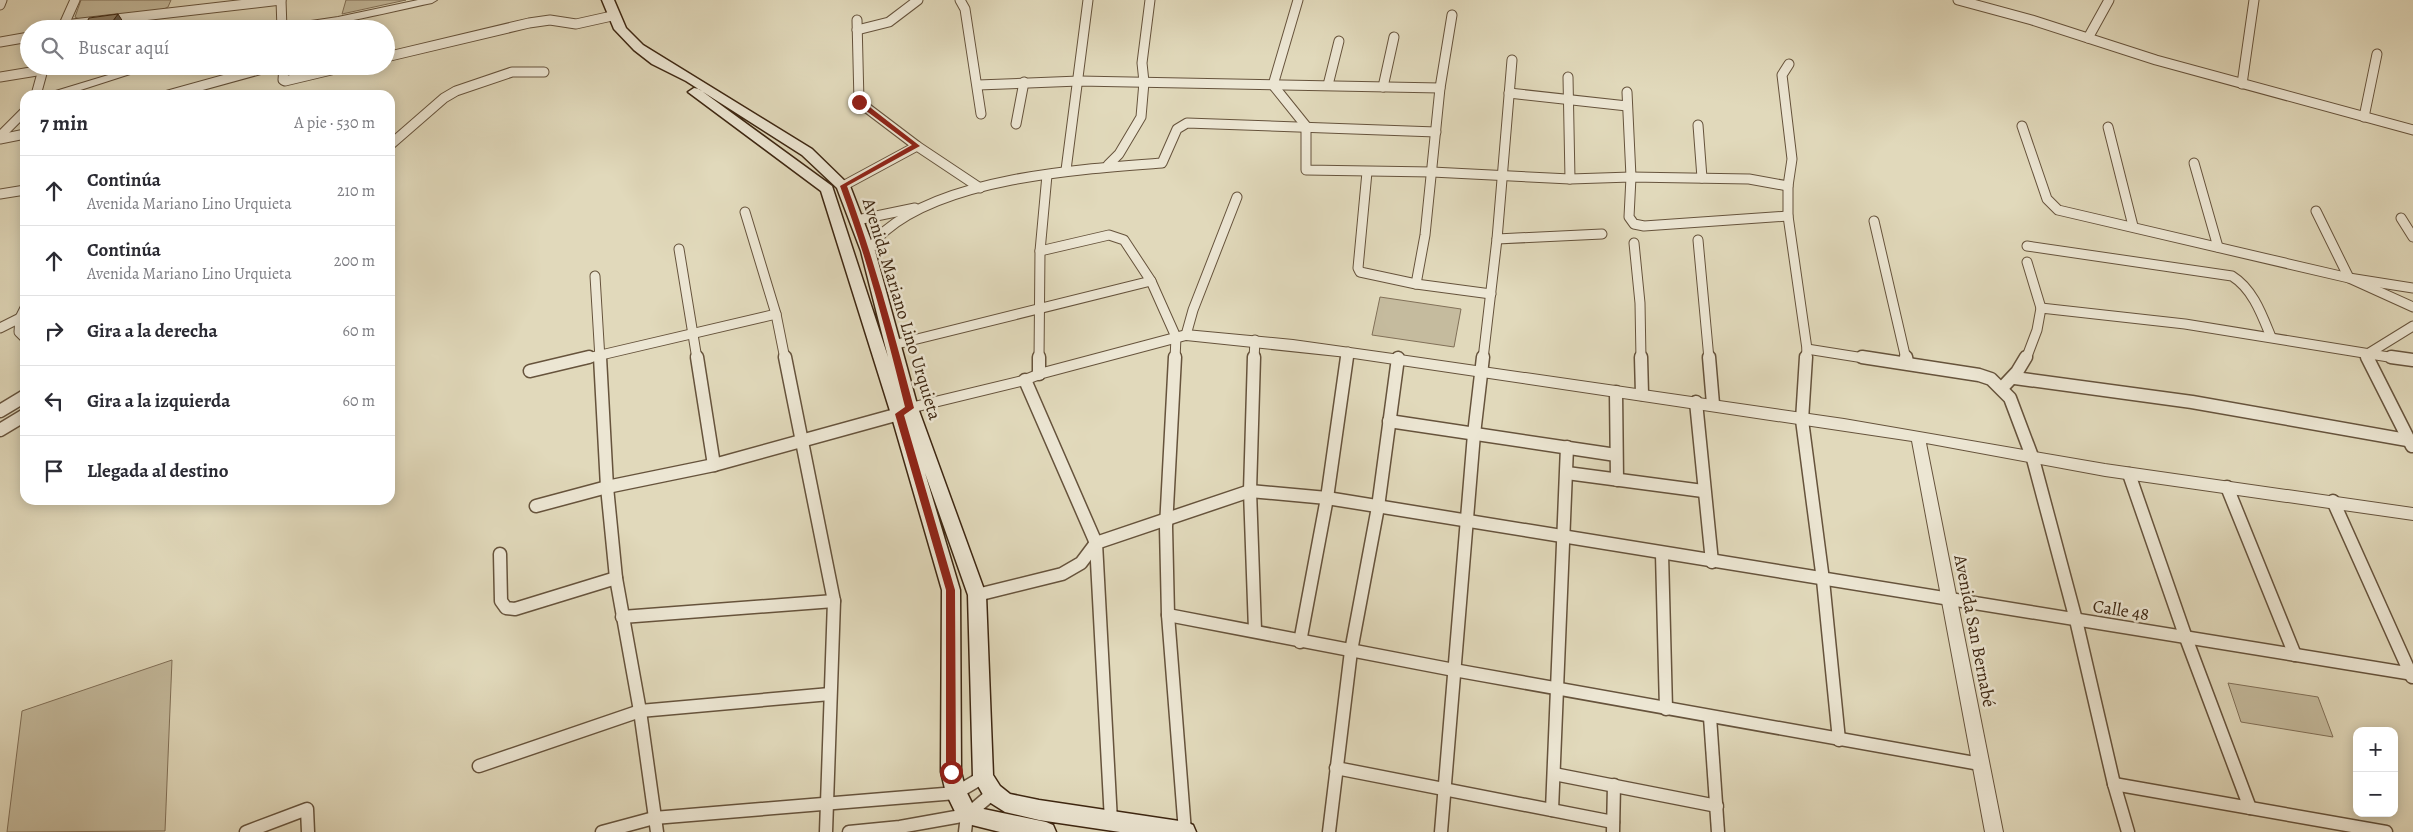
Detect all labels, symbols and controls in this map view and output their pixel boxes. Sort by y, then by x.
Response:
search box [20,20,395,75]
icon: search [38,34,66,62]
text: Buscar aquí [78,35,169,61]
route end [848,91,871,114]
text: 7 min [40,109,88,137]
text: A pie · 530 m [294,112,375,134]
text: Continúa [87,167,161,193]
icon: ahead [40,177,68,205]
text: 210 m [337,180,375,202]
text: Avenida Mariano Lino Urquieta [87,193,292,215]
street label: Avenida Mariano Lino Urquieta [857,194,947,423]
text: Continúa [87,237,161,263]
icon: ahead [40,247,68,275]
text: 200 m [334,250,375,272]
text: Avenida Mariano Lino Urquieta [87,263,292,285]
icon: right [40,317,68,345]
text: Gira a la derecha [87,318,218,344]
text: 60 m [343,320,375,342]
icon: left [40,387,68,415]
text: Gira a la izquierda [87,388,230,414]
text: 60 m [343,390,375,412]
icon: arrive [40,457,68,485]
text: Llegada al destino [87,458,229,484]
street label: Avenida San Bernabé [1948,552,2002,709]
street label: Calle 48 [2091,594,2151,626]
map controls [2353,727,2398,817]
button: + [2353,727,2398,772]
route start [940,761,963,784]
button: − [2353,772,2398,817]

